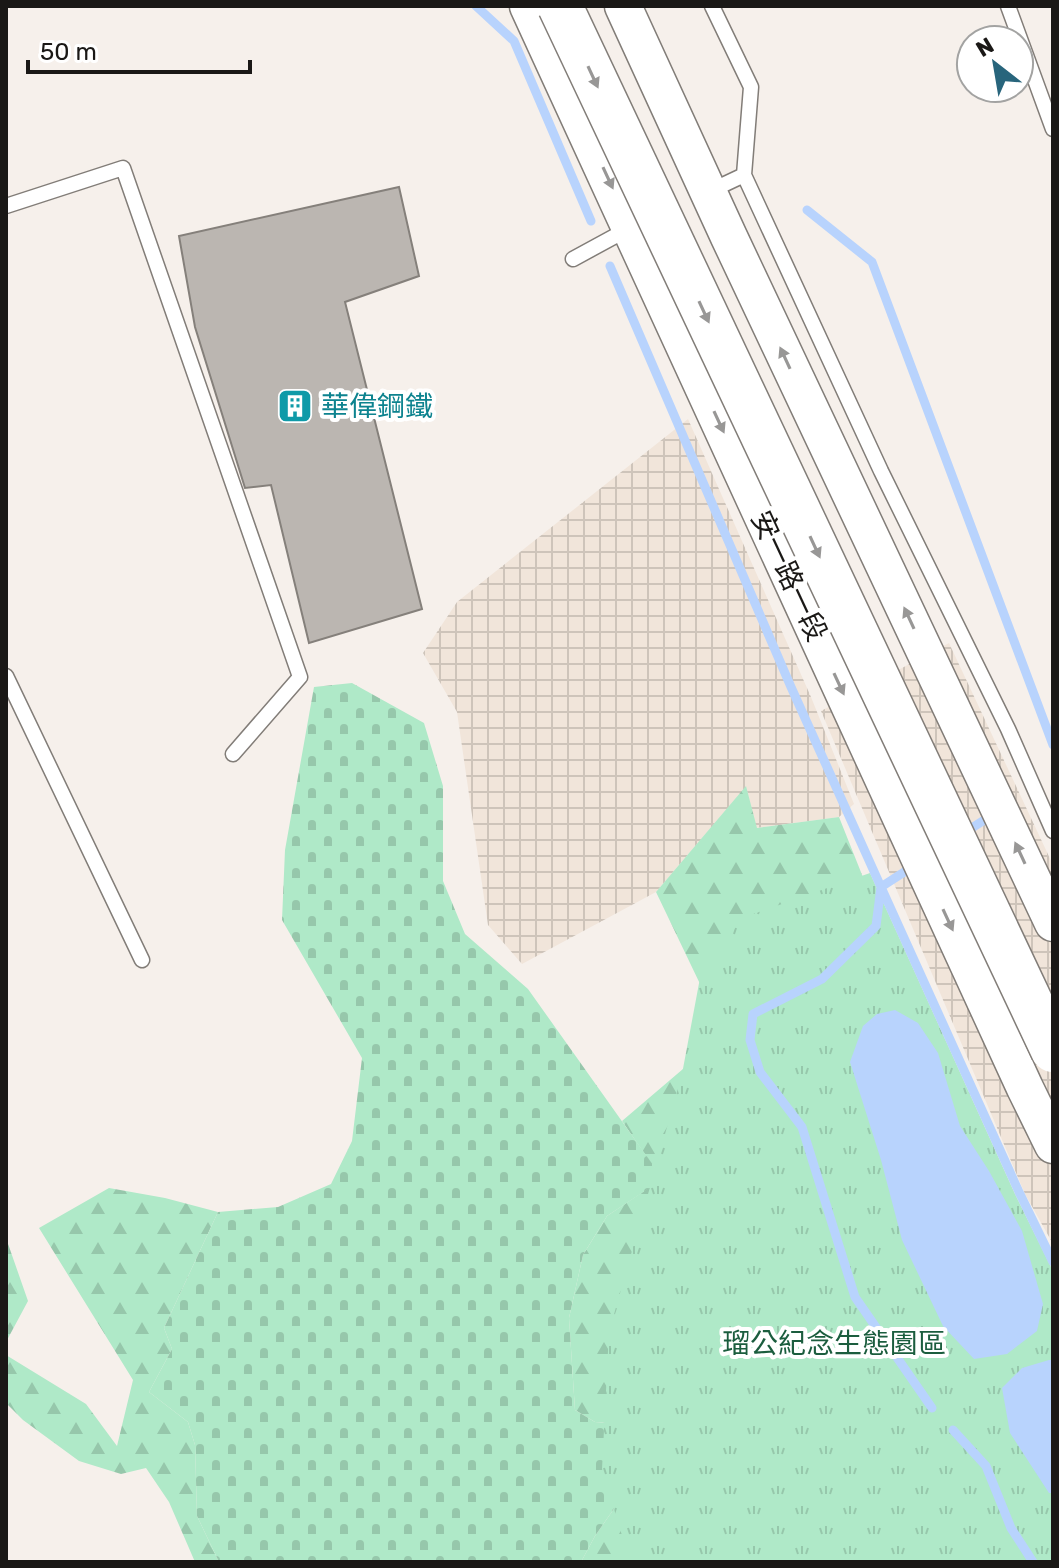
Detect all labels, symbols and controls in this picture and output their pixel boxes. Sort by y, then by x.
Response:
scale bar [28,24,250,74]
north arrow [955,24,1035,104]
text: N [971,32,999,63]
text: 50 m [40,38,97,66]
one-way arrow [586,65,600,88]
one-way arrow [601,167,615,190]
one-way arrow [697,300,711,323]
one-way arrow [778,346,792,369]
building icon: 華偉鋼鐵 [276,387,314,425]
place label: 華偉鋼鐵 [321,390,433,423]
one-way arrow [712,410,726,434]
street label: 安一路一段 [744,506,834,646]
one-way arrow [808,535,822,558]
one-way arrow [902,606,916,630]
one-way arrow [832,672,846,696]
one-way arrow [1013,841,1027,865]
one-way arrow [941,908,954,932]
park label: 瑠公紀念生態園區 [722,1327,946,1360]

